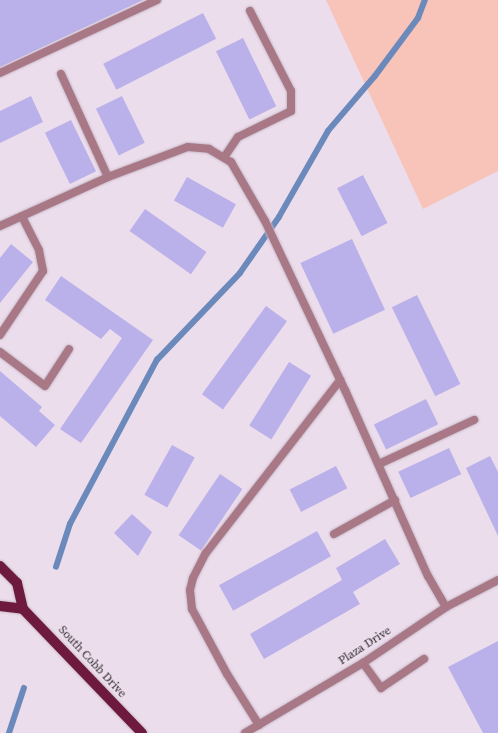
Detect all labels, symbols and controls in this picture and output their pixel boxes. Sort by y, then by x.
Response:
street label: South Cobb Drive [55,623,129,701]
street label: Plaza Drive [336,624,394,668]

